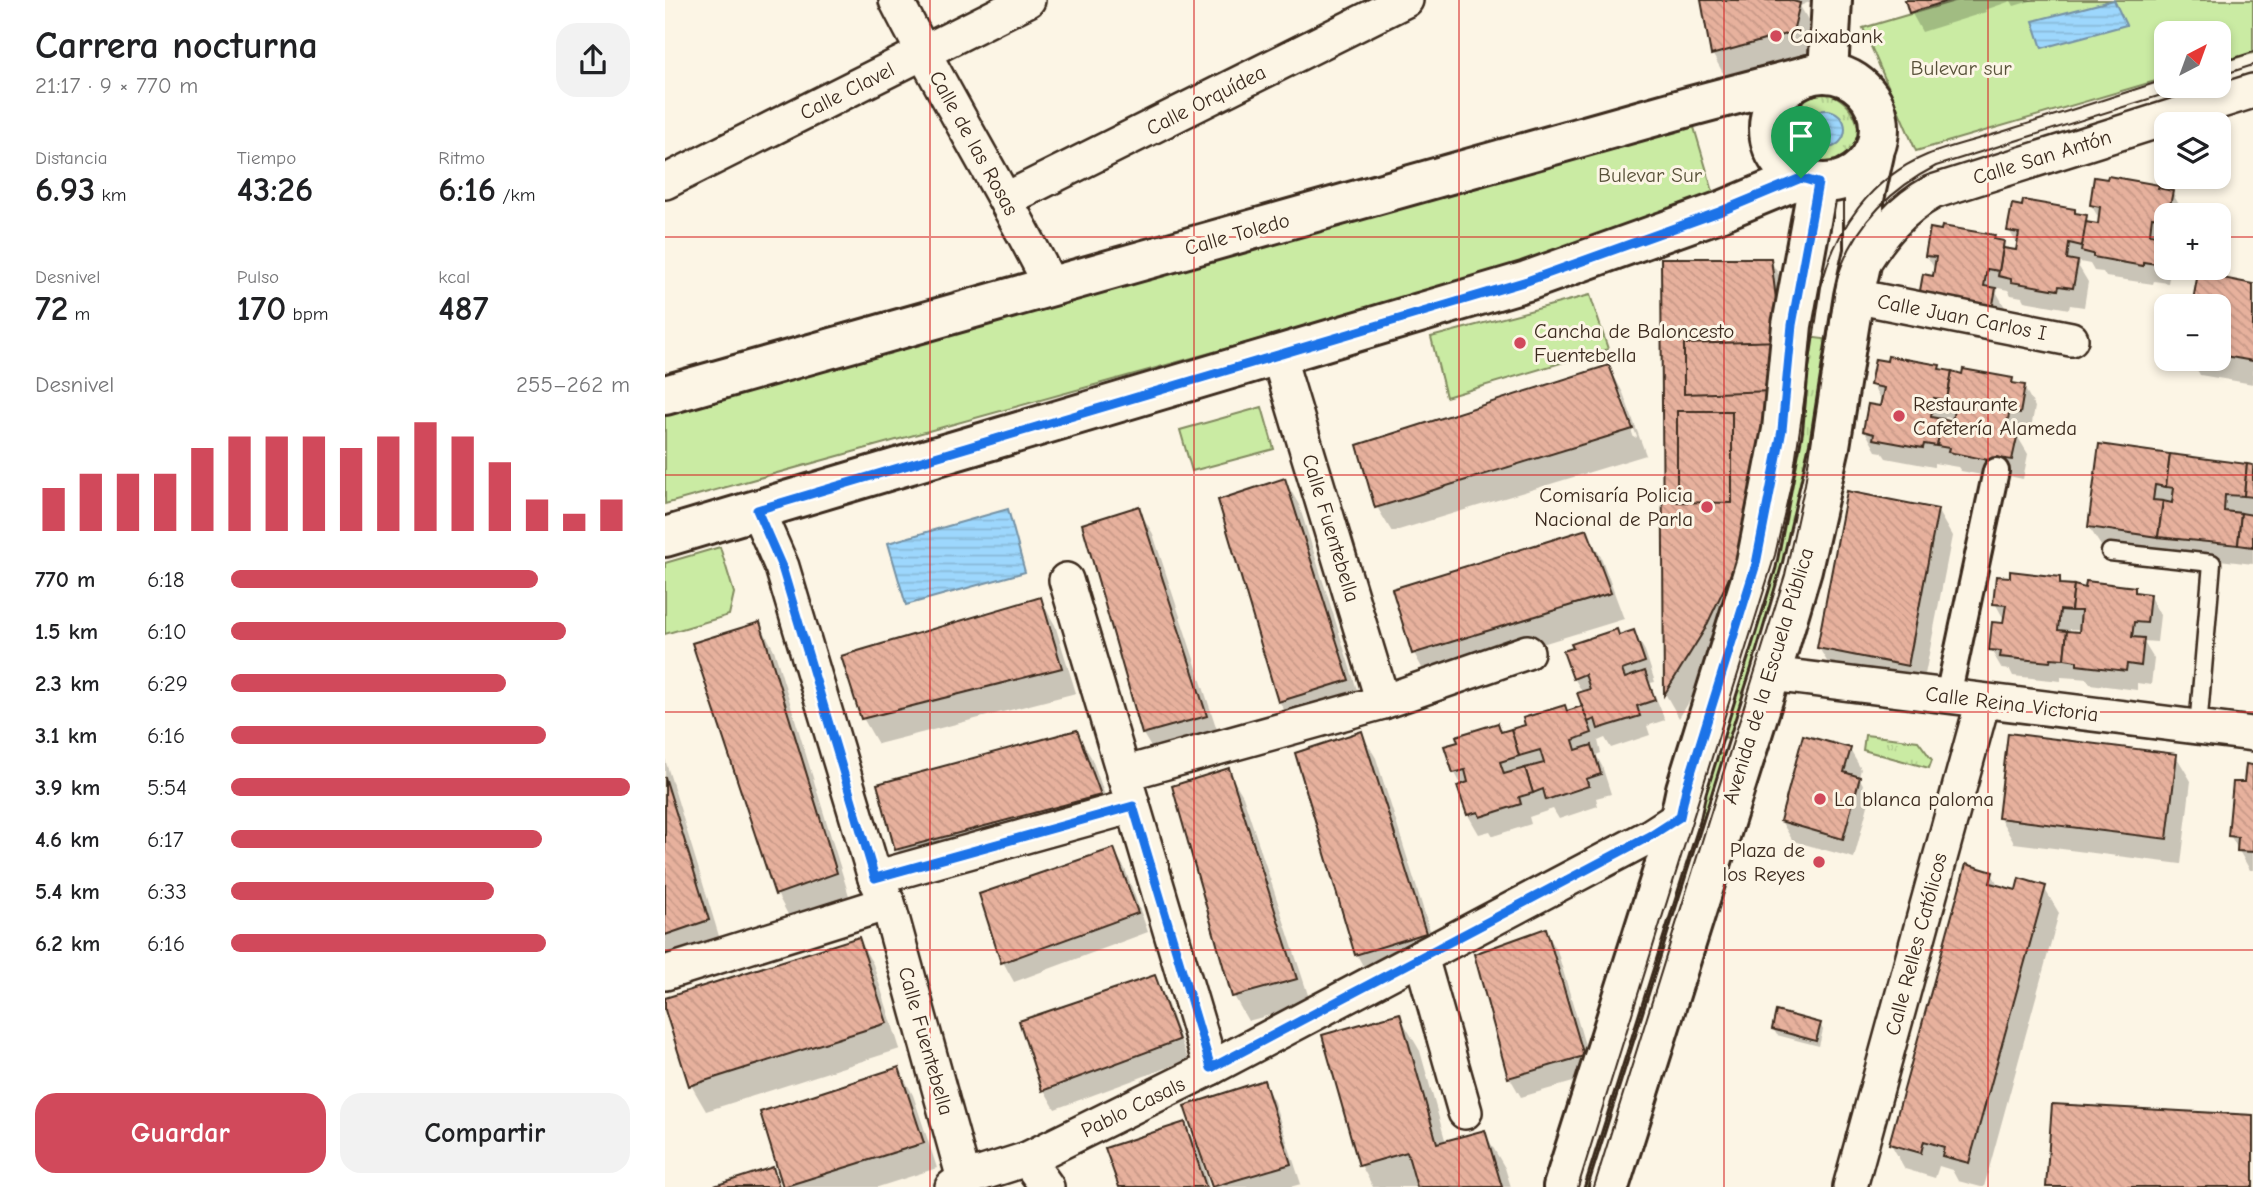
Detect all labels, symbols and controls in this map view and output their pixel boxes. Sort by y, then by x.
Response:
north arrow [2154,21,2231,98]
map controls [2154,21,2231,371]
button: share [556,23,630,97]
text: Carrera nocturna [35,24,318,68]
place label: Caixabank [1790,24,1883,48]
marker: Caixabank [1768,28,1784,44]
park label: Bulevar sur [1910,56,2012,80]
street label: Calle Clavel [796,57,898,125]
street label: Calle Orquídea [1142,60,1270,140]
street label: Calle de las Rosas [924,66,1024,220]
text: 21:17 · 9 × 770 m [35,72,198,99]
pin [1771,106,1831,178]
button: layers [2154,112,2231,189]
icon: arrive [1782,117,1820,155]
street label: Calle San Antón [1970,125,2114,189]
text: Distancia [35,147,108,169]
text: Tiempo [237,147,296,169]
text: Ritmo [438,147,485,169]
park label: Bulevar Sur [1598,163,1703,187]
text: 6.93 [35,169,95,210]
text: 43:26 [237,169,313,210]
text: 6:16 [438,169,496,210]
text: km [95,184,126,206]
text: /km [496,184,536,206]
button: + [2154,203,2231,280]
street label: Calle Toledo [1182,208,1292,260]
text: Desnivel [35,266,100,288]
text: Pulso [237,266,279,288]
text: kcal [438,266,470,288]
text: 72 [35,288,68,329]
text: 170 [237,288,286,329]
text: 487 [438,288,488,329]
street label: Calle Juan Carlos I [1875,289,2049,345]
button: − [2154,294,2231,371]
text: m [68,303,90,325]
text: bpm [286,303,329,325]
place label: Cancha de Baloncesto Fuentebella [1534,319,1734,367]
marker: Cancha de Baloncesto Fuentebella [1512,335,1528,351]
text: Desnivel [35,371,114,398]
text: 255–262 m [516,371,630,398]
place label: Restaurante Cafetería Alameda [1913,392,2077,440]
marker: Restaurante Cafetería Alameda [1891,408,1907,424]
street label: Calle Fuentebella [1297,451,1365,605]
place label: Comisaría Policia Nacional de Parla [1534,483,1693,531]
marker: Comisaría Policia Nacional de Parla [1699,499,1715,515]
street label: Avenida de la Escuela Pública [1718,545,1818,807]
text: 770 m [35,566,95,593]
text: 6:18 [147,566,185,593]
text: 1.5 km [35,618,98,645]
text: 6:10 [147,618,187,645]
text: 2.3 km [35,670,100,697]
text: 6:29 [147,670,188,697]
street label: Calle Reina Victoria [1924,681,2100,727]
text: 3.1 km [35,722,97,749]
text: 6:16 [147,722,185,749]
text: 3.9 km [35,774,100,801]
text: 5:54 [147,774,187,801]
place label: La blanca paloma [1834,787,1994,811]
marker: La blanca paloma [1812,791,1828,807]
text: 4.6 km [35,826,100,853]
text: 6:17 [147,826,184,853]
place label: Plaza de los Reyes [1723,838,1805,886]
street label: Calle Relles Católicos [1880,850,1952,1038]
marker: Plaza de los Reyes [1811,854,1827,870]
text: 5.4 km [35,878,100,905]
text: 6:33 [147,878,187,905]
text: 6.2 km [35,930,100,957]
text: 6:16 [147,930,185,957]
street label: Calle Fuentebella [893,964,959,1118]
street label: Pablo Casals [1077,1072,1189,1142]
button: Guardar [35,1093,326,1173]
button: Compartir [340,1093,630,1173]

